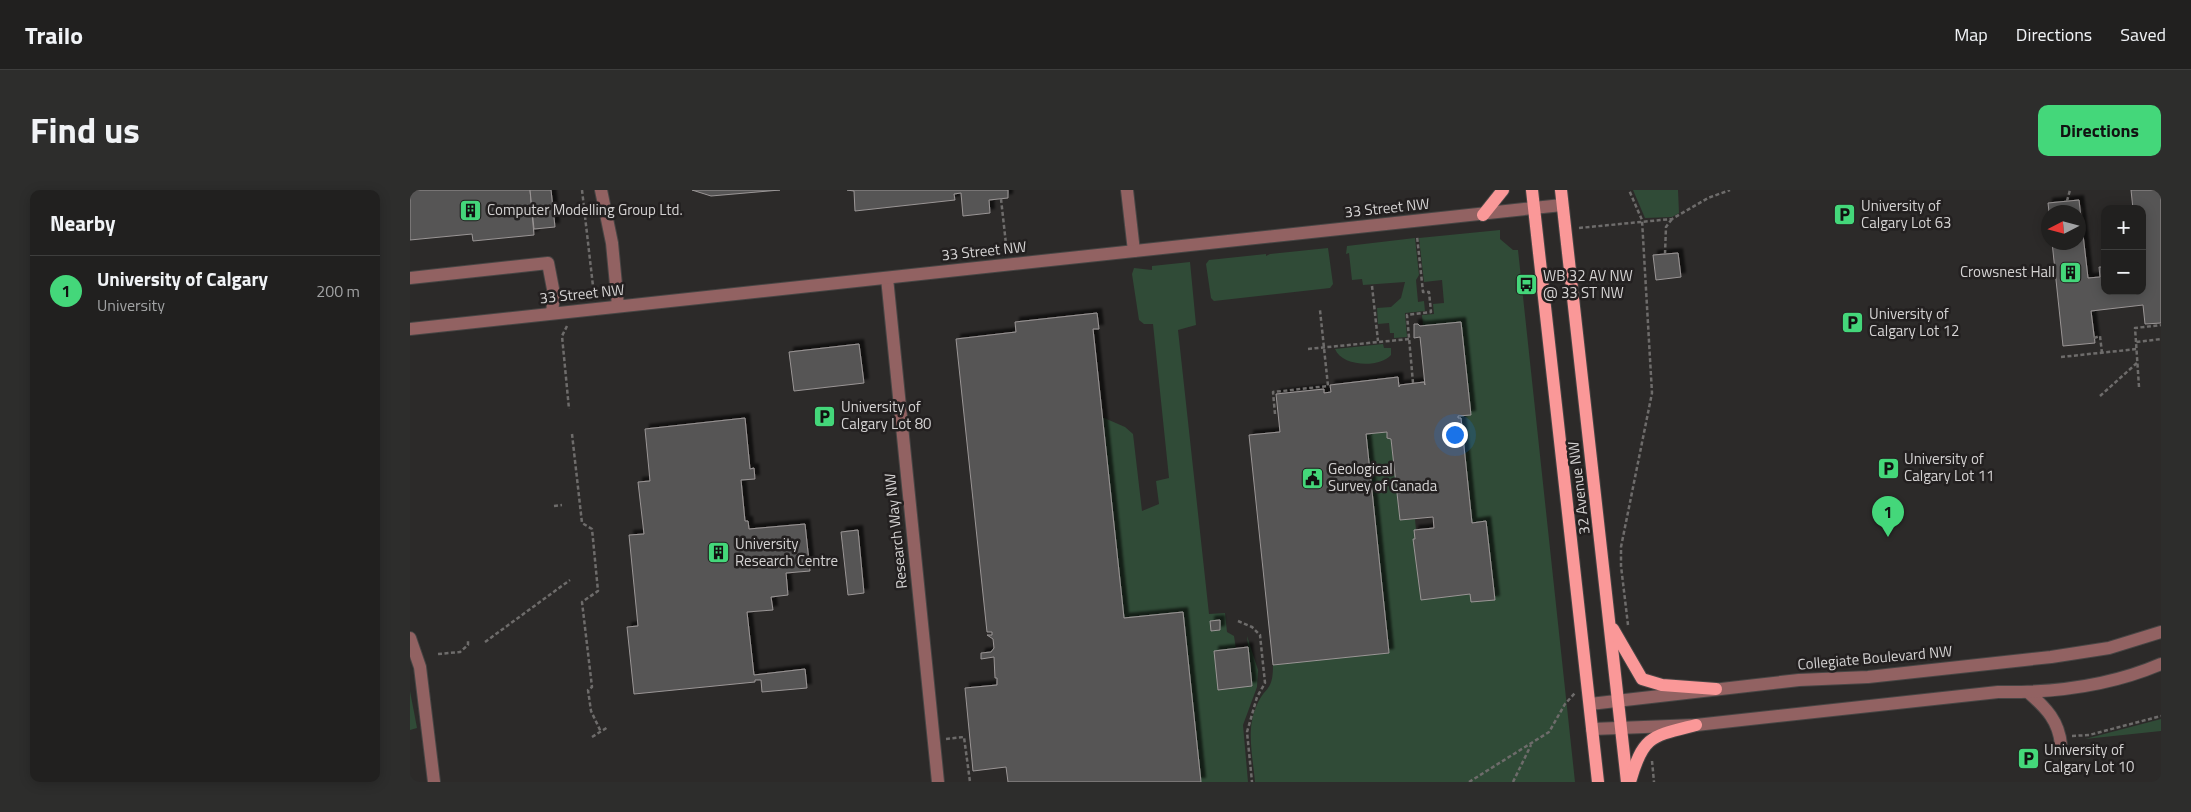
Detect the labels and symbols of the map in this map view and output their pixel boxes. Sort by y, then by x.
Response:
street label: 33 Street NW [1343,192,1431,223]
place label: University of Calgary Lot 63 [1861,194,1951,234]
building icon: Computer Modelling Group Ltd. [459,198,483,222]
place label: Computer Modelling Group Ltd. [487,198,683,221]
parking icon: University of Calgary Lot 63 [1833,203,1857,227]
north arrow [2041,205,2086,250]
street label: 33 Street NW [940,235,1028,266]
place label: Crowsnest Hall [1960,260,2055,283]
building icon: Crowsnest Hall [2059,260,2083,284]
place label: WB 32 AV NW @ 33 ST NW [1543,264,1633,304]
bus stop icon: WB 32 AV NW @ 33 ST NW [1515,273,1539,297]
street label: 33 Street NW [538,278,626,309]
place label: University of Calgary Lot 12 [1869,302,1959,342]
parking icon: University of Calgary Lot 12 [1841,311,1865,335]
place label: University of Calgary Lot 80 [841,395,931,435]
parking icon: University of Calgary Lot 80 [813,404,837,428]
your location [1442,422,1468,448]
street label: 32 Avenue NW [1561,440,1596,536]
place label: University of Calgary Lot 11 [1904,447,1994,487]
parking icon: University of Calgary Lot 11 [1876,456,1900,480]
place label: Geological Survey of Canada [1328,457,1438,497]
public building icon: Geological Survey of Canada [1300,466,1324,490]
street label: Research Way NW [878,472,913,590]
pin: 1 [1872,496,1904,537]
place label: University Research Centre [735,532,838,572]
building icon: University Research Centre [707,541,731,565]
street label: Collegiate Boulevard NW [1797,639,1953,676]
place label: University of Calgary Lot 10 [2044,738,2134,778]
parking icon: University of Calgary Lot 10 [2016,747,2040,771]

